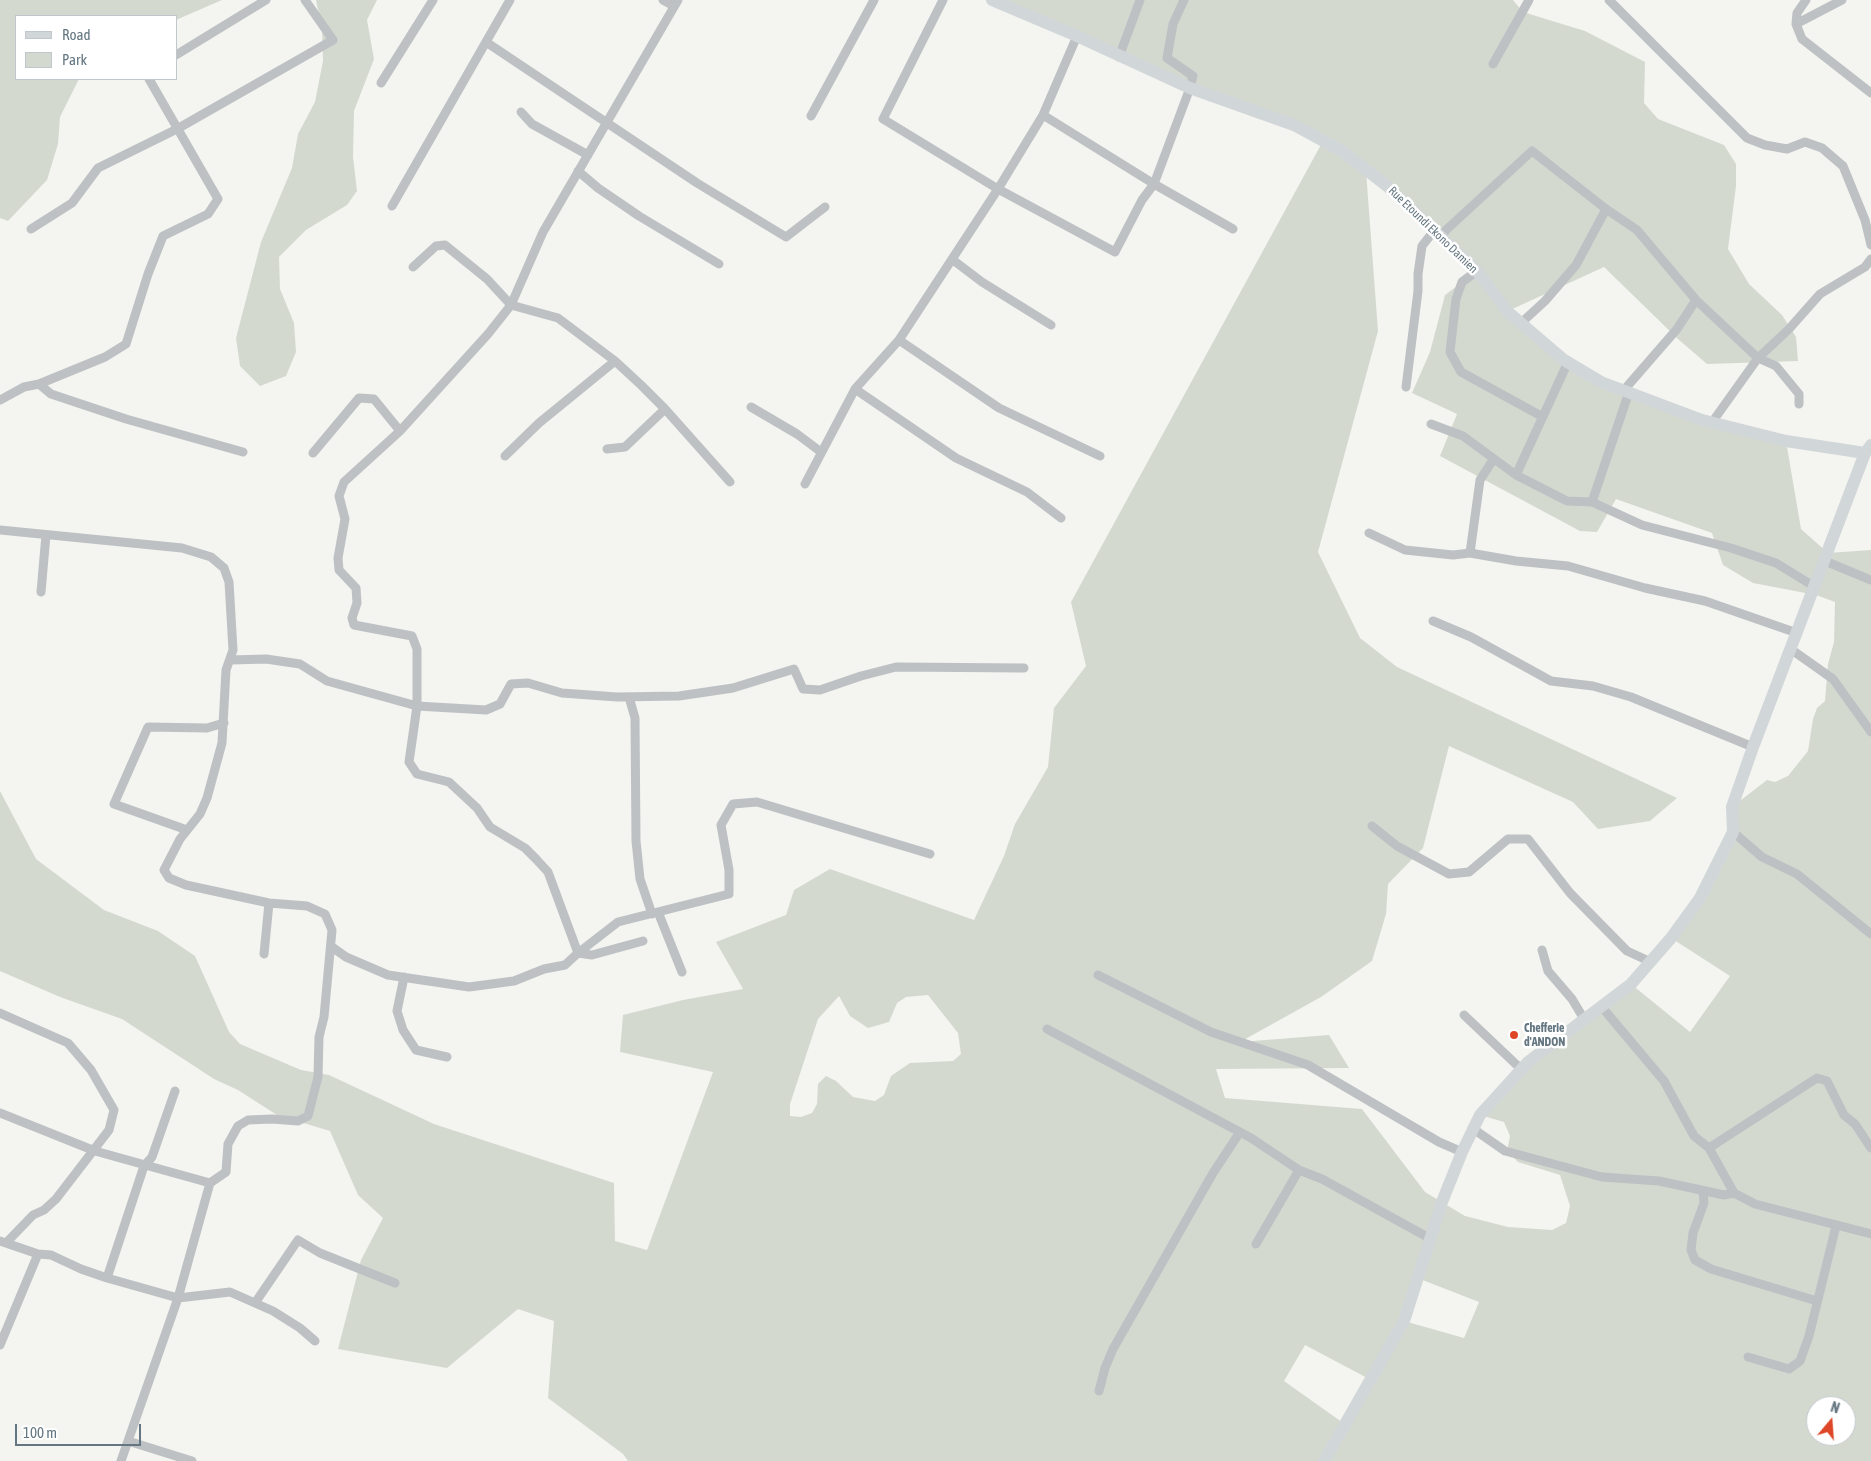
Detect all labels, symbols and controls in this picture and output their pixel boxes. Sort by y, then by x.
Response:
legend [15,15,178,80]
text: Road [62,26,91,43]
text: Park [62,51,87,68]
street label: Rue Etoundi Ekono Damien [1385,184,1481,276]
place label: Chefferie d'ANDON [1524,1021,1565,1049]
marker: Chefferie d'ANDON [1508,1029,1520,1041]
north arrow [1806,1396,1856,1446]
text: N [1829,1399,1842,1417]
scale bar [18,1414,144,1446]
text: 100 m [23,1424,57,1441]

